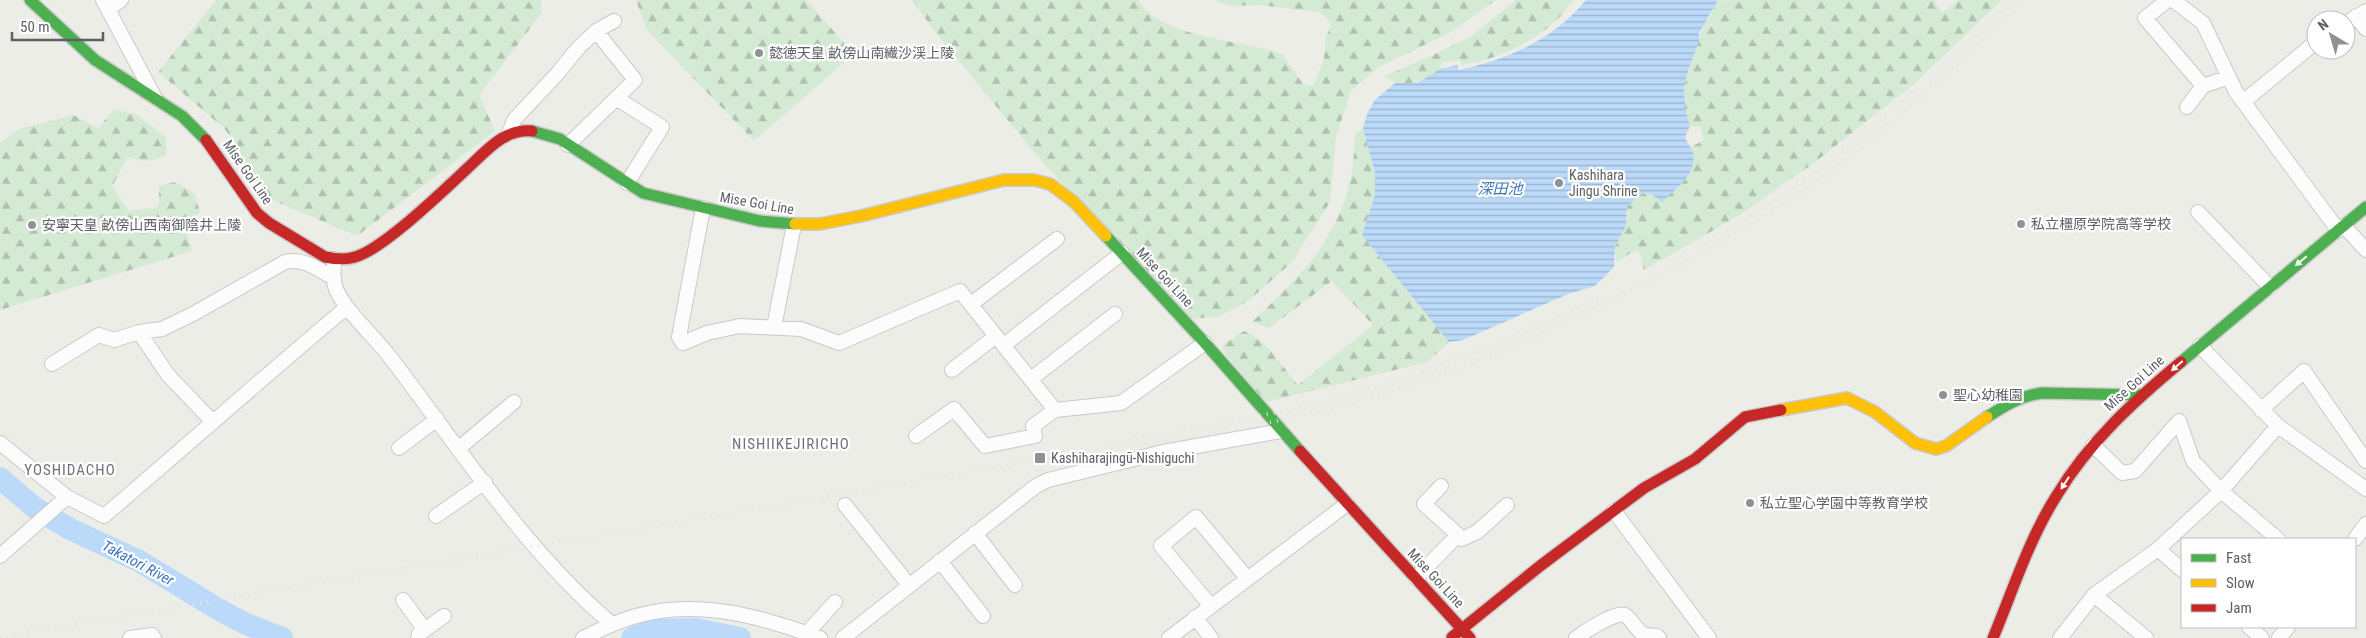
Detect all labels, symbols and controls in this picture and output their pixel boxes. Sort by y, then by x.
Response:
scale bar [12,10,104,42]
north arrow [2306,10,2356,60]
text: N [2315,16,2331,34]
text: 50 m [20,18,50,36]
place label: 懿徳天皇 畝傍山南繊沙渓上陵 [769,45,954,61]
marker: 懿徳天皇 畝傍山南繊沙渓上陵 [753,47,765,59]
street label: Mise Goi Line [220,137,276,208]
place label: Kashihara Jingu Shrine [1569,167,1638,199]
marker: Kashihara Jingu Shrine [1553,177,1565,189]
water label: 深田池 [1477,180,1524,198]
street label: Mise Goi Line [719,189,796,217]
place label: 私立橿原学院高等学校 [2031,216,2171,232]
place label: 安寧天皇 畝傍山西南御陰井上陵 [42,217,241,233]
marker: 私立橿原学院高等学校 [2015,218,2027,230]
marker: 安寧天皇 畝傍山西南御陰井上陵 [26,219,38,231]
street label: Mise Goi Line [1134,244,1197,310]
one-way arrow [2295,256,2308,267]
street label: Mise Goi Line [2101,352,2168,414]
one-way arrow [2170,360,2183,371]
place label: 聖心幼稚園 [1953,387,2023,403]
marker: 聖心幼稚園 [1937,389,1949,401]
district label: NISHIIKEJIRICHO [732,435,850,453]
place label: Kashiharajingū-Nishiguchi [1051,450,1195,466]
marker: Kashiharajingū-Nishiguchi [1033,451,1047,465]
district label: YOSHIDACHO [24,461,116,479]
one-way arrow [2060,476,2070,489]
place label: 私立聖心学園中等教育学校 [1760,495,1928,511]
marker: 私立聖心学園中等教育学校 [1744,497,1756,509]
water label: Takatori River [99,537,177,590]
legend [2181,538,2356,628]
street label: Mise Goi Line [1405,545,1468,611]
text: Fast [2226,549,2251,567]
text: Slow [2226,574,2255,592]
text: Jam [2226,599,2252,617]

